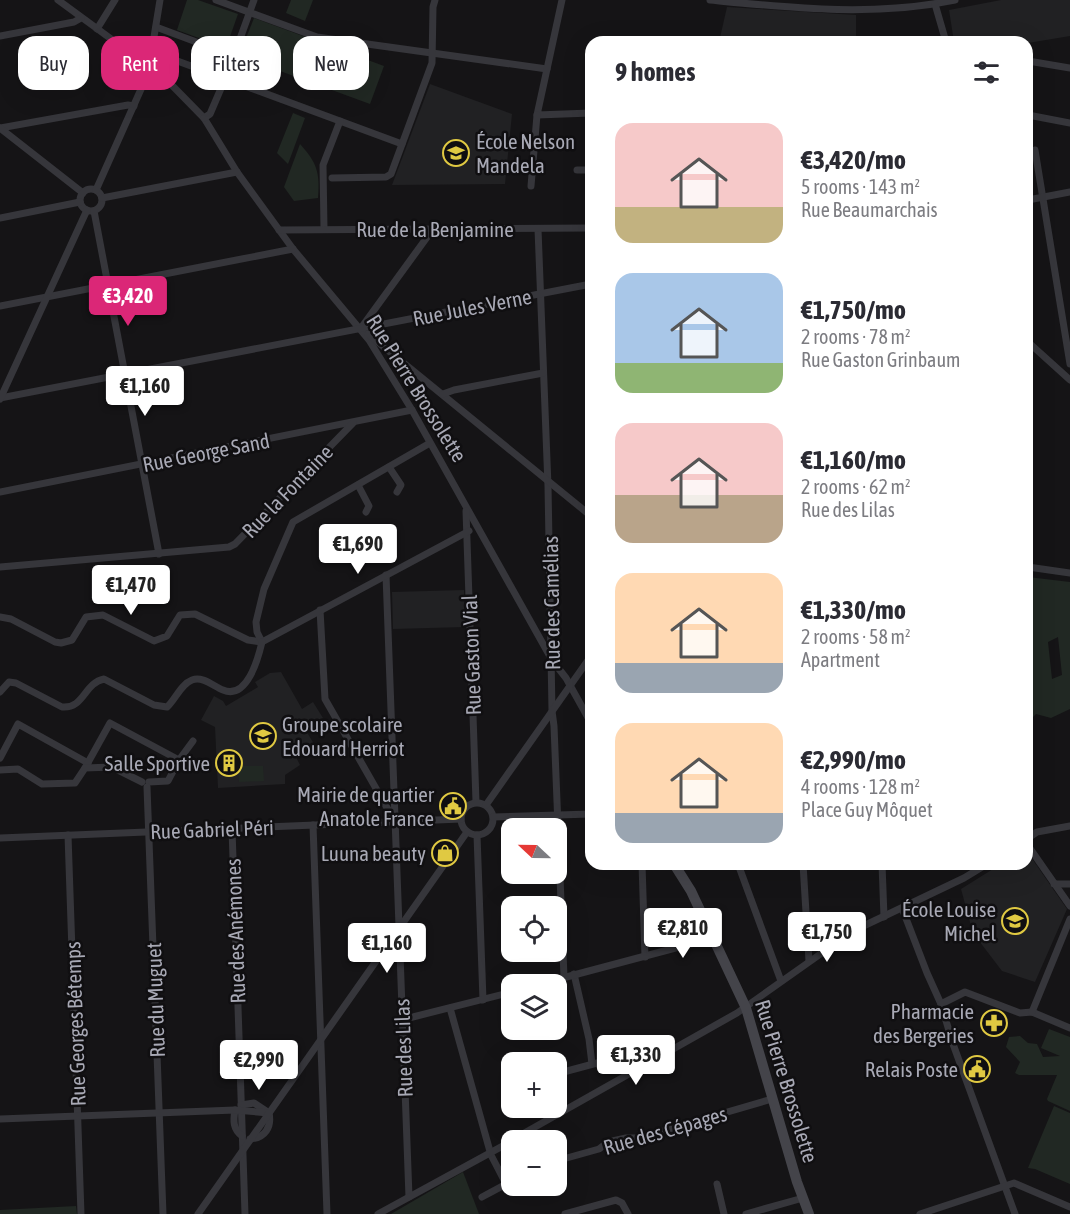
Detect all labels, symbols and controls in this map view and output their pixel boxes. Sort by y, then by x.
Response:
chip: Buy [18,36,89,90]
chip: Rent [101,36,179,90]
chip: Filters [191,36,281,90]
chip: New [293,36,369,90]
icon: filters [970,56,1003,89]
text: 9 homes [615,57,695,87]
place label: École Nelson Mandela [476,129,575,177]
school or university icon: École Nelson Mandela [441,138,471,168]
text: €3,420/mo [801,145,906,175]
icon: home [663,147,735,219]
text: 5 rooms · 143 m² [801,175,920,198]
text: Rue Beaumarchais [801,198,938,221]
street label: Rue de la Benjamine [356,217,514,241]
pin: €3,420 [79,276,177,327]
text: €3,420 [103,284,153,307]
street label: Rue Jules Verne [411,284,533,330]
text: €1,750/mo [801,295,906,325]
icon: home [663,297,735,369]
street label: Rue Pierre Brossolette [362,310,472,466]
text: 2 rooms · 78 m² [801,325,911,348]
text: Rue Gaston Grinbaum [801,348,960,371]
pin: €1,160 [96,366,194,417]
text: €1,160 [120,374,170,397]
street label: Rue George Sand [140,428,272,476]
street label: Rue la Fontaine [237,440,337,542]
text: €1,160/mo [801,445,906,475]
icon: home [663,447,735,519]
text: 2 rooms · 62 m² [801,475,911,498]
text: Rue des Lilas [801,498,895,521]
pin: €1,690 [309,524,407,575]
text: €1,690 [333,532,383,555]
street label: Rue des Camélias [538,536,564,670]
pin: €1,470 [82,565,180,616]
text: €1,470 [106,573,156,596]
street label: Rue Gaston Vial [457,594,485,716]
text: €1,330/mo [801,595,906,625]
icon: home [663,597,735,669]
text: 2 rooms · 58 m² [801,625,911,648]
text: Apartment [801,648,880,671]
place label: Groupe scolaire Edouard Herriot [282,712,405,760]
school or university icon: Groupe scolaire Edouard Herriot [248,721,278,751]
text: €2,990/mo [801,745,906,775]
icon: home [663,747,735,819]
building icon: Salle Sportive [214,748,244,778]
place label: Salle Sportive [105,751,210,775]
text: 4 rooms · 128 m² [801,775,920,798]
place label: Mairie de quartier Anatole France [297,782,435,830]
public building icon: Mairie de quartier Anatole France [438,791,468,821]
text: Place Guy Môquet [801,798,933,821]
street label: Rue Gabriel Péri [150,815,274,843]
north arrow [501,818,567,884]
map controls [501,818,567,1196]
shop icon: Luuna beauty [430,838,460,868]
place label: Luuna beauty [321,841,426,865]
street label: Rue des Anémones [220,858,250,1004]
button: locate [501,896,567,962]
place label: École Louise Michel [902,897,996,945]
school or university icon: École Louise Michel [1000,906,1030,936]
pin: €2,810 [634,908,732,959]
pin: €1,750 [778,912,876,963]
text: €2,810 [658,916,708,939]
text: €1,750 [802,920,852,943]
pin: €1,160 [338,923,436,974]
text: €1,160 [362,931,412,954]
street label: Rue Georges Bétemps [60,941,90,1107]
street label: Rue du Muguet [141,942,169,1058]
button: layers [501,974,567,1040]
street label: Rue Pierre Brossolette [751,997,823,1165]
street label: Rue des Lilas [389,998,417,1098]
place label: Pharmacie des Bergeries [873,999,974,1047]
pharmacy icon: Pharmacie des Bergeries [979,1008,1009,1038]
pin: €1,330 [587,1035,685,1086]
pin: €2,990 [210,1040,308,1091]
text: €1,330 [611,1043,661,1066]
text: €2,990 [234,1048,284,1071]
button: + [501,1052,567,1118]
public building icon: Relais Poste [962,1054,992,1084]
place label: Relais Poste [865,1057,958,1081]
street label: Rue des Cépages [601,1101,729,1159]
button: − [501,1130,567,1196]

